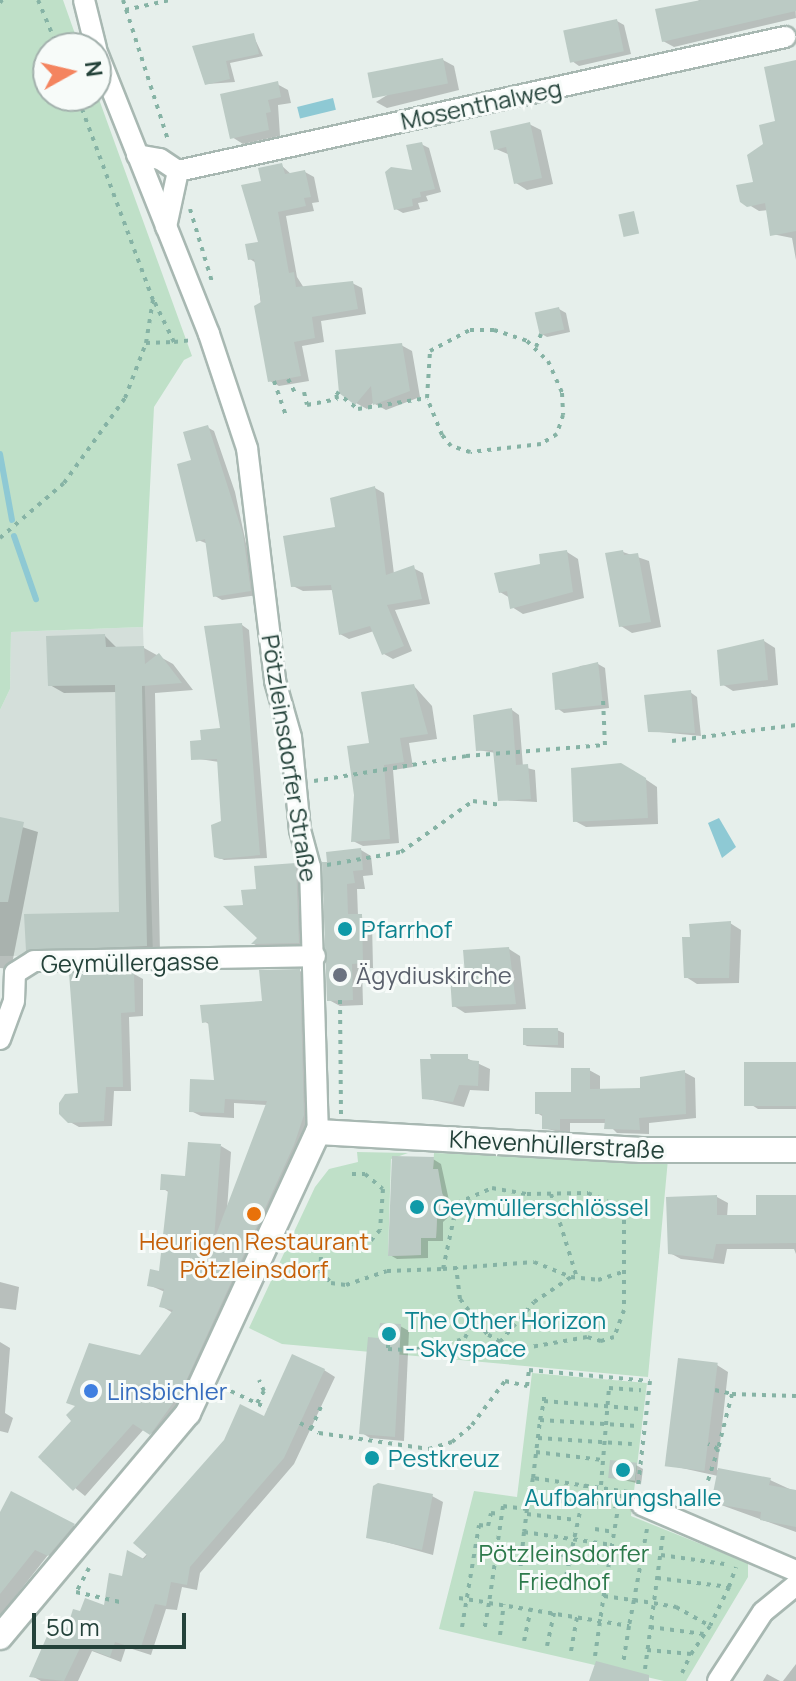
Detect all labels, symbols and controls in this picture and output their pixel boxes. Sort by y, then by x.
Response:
north arrow [32,32,112,112]
text: N [78,59,110,79]
street label: Mosenthalweg [398,73,564,135]
street label: Pötzleinsdorfer Straße [256,632,324,884]
place label: Pfarrhof [361,915,452,943]
marker: Pfarrhof [336,920,354,938]
street label: Geymüllergasse [41,946,219,978]
place label: Ägydiuskirche [356,961,512,989]
marker: Ägydiuskirche [331,966,349,984]
street label: Khevenhüllerstraße [449,1124,665,1164]
place label: Geymüllerschlössel [433,1193,649,1221]
marker: Geymüllerschlössel [408,1198,426,1216]
marker: Heurigen Restaurant Pötzleinsdorf [245,1205,263,1223]
place label: Heurigen Restaurant Pötzleinsdorf [139,1227,369,1283]
place label: The Other Horizon - Skyspace [405,1306,606,1362]
marker: The Other Horizon - Skyspace [380,1325,398,1343]
place label: Linsbichler [107,1377,227,1405]
marker: Linsbichler [82,1382,100,1400]
place label: Pestkreuz [388,1444,500,1472]
marker: Pestkreuz [363,1449,381,1467]
marker: Aufbahrungshalle [614,1461,632,1479]
place label: Aufbahrungshalle [524,1483,722,1511]
park label: Pötzleinsdorfer Friedhof [479,1539,649,1595]
scale bar [36,1597,190,1647]
text: 50 m [46,1610,100,1643]

